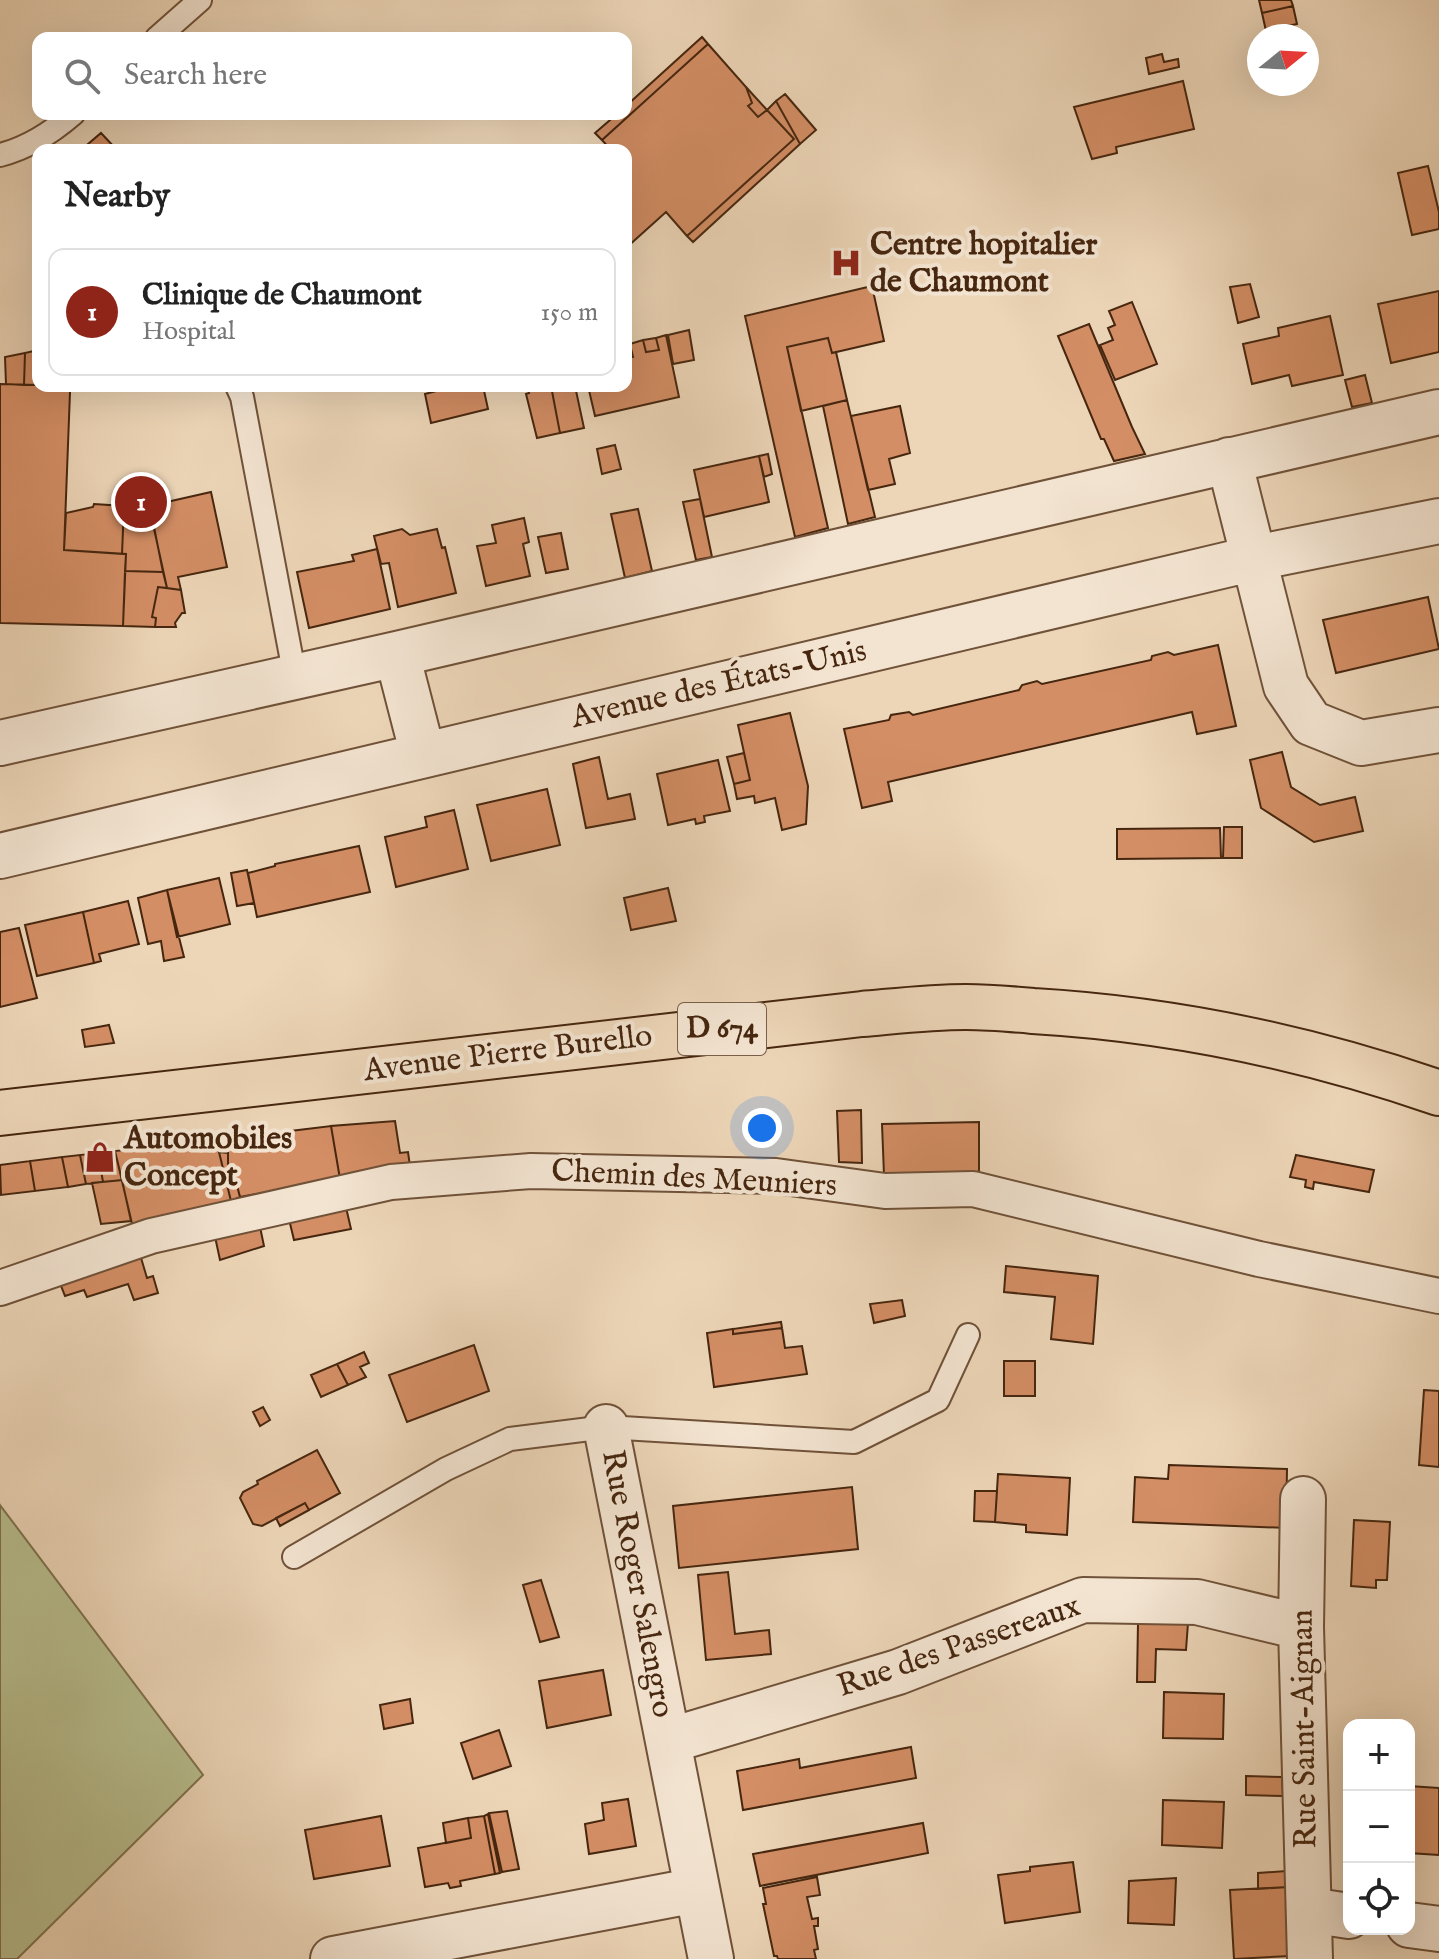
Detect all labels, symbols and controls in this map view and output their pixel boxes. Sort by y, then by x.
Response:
north arrow [1247,24,1319,96]
search box [32,32,632,120]
icon: search [60,54,104,98]
text: Search here [124,57,267,95]
text: Nearby [64,175,170,218]
place label: Centre hopitalier de Chaumont [870,225,1097,303]
hospital icon: Centre hopitalier de Chaumont [829,246,863,280]
text: Clinique de Chaumont [142,277,422,315]
text: 1 [87,296,97,329]
text: 150 m [540,296,598,329]
text: Hospital [142,315,235,348]
pin: 1 [115,472,167,532]
street label: Avenue des États-Unis [566,630,871,739]
road number: D 674 [678,1003,766,1055]
street label: Avenue Pierre Burello [360,1016,655,1092]
your location [742,1108,782,1148]
place label: Automobiles Concept [122,1119,292,1197]
shop icon: Automobiles Concept [83,1140,117,1174]
street label: Chemin des Meuniers [550,1151,838,1207]
street label: Rue Roger Salengro [591,1447,683,1721]
street label: Rue des Passereaux [832,1586,1086,1708]
street label: Rue Saint-Aignan [1282,1609,1328,1849]
map controls [1343,1719,1415,1935]
button: + [1343,1719,1415,1791]
button: − [1343,1791,1415,1863]
button: locate [1343,1863,1415,1935]

